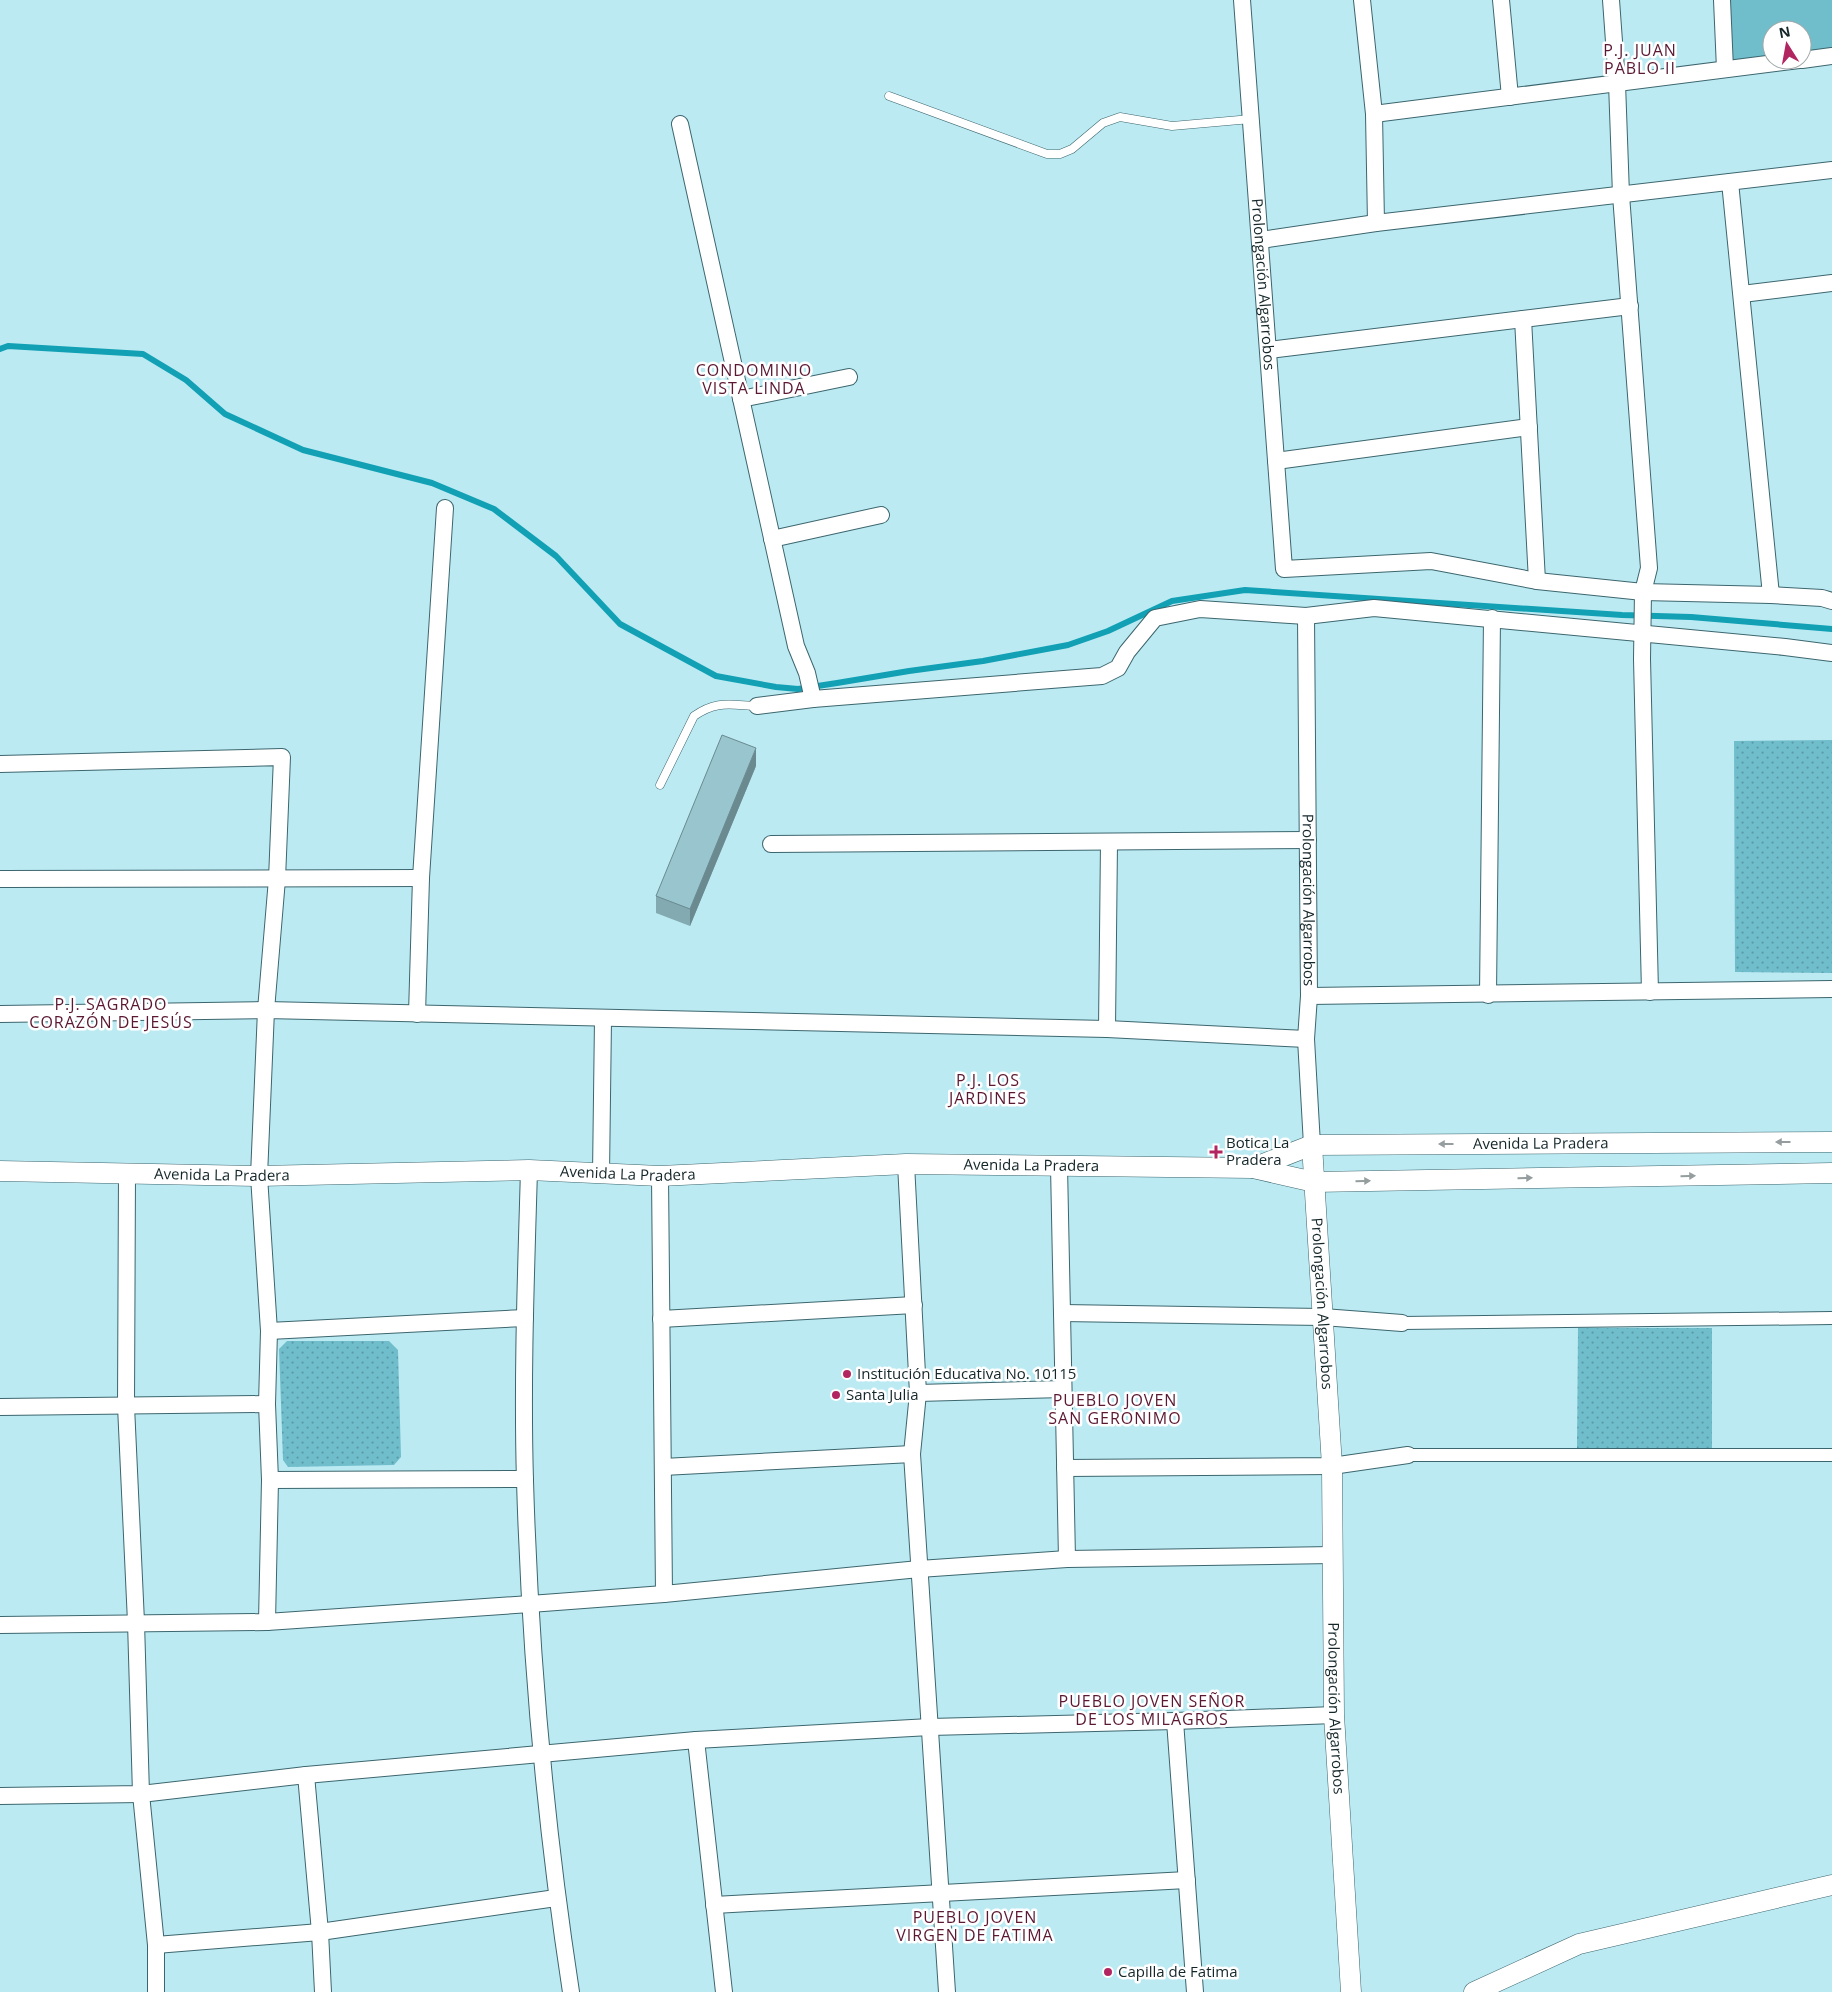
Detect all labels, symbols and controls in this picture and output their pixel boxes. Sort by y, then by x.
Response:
north arrow [1762,20,1812,70]
text: N [1777,21,1792,42]
district label: P.J. JUAN PABLO II [1603,39,1677,79]
street label: Prolongación Algarrobos [1248,197,1280,371]
district label: CONDOMINIO VISTA LINDA [696,359,812,399]
street label: Prolongación Algarrobos [1299,814,1320,986]
district label: P.J. SAGRADO CORAZÓN DE JESÚS [29,993,193,1033]
district label: P.J. LOS JARDINES [947,1069,1027,1109]
place label: Botica La Pradera [1226,1132,1289,1169]
street label: Avenida La Pradera [1473,1132,1609,1153]
one-way arrow [1775,1138,1791,1146]
one-way arrow [1438,1141,1454,1149]
marker: Botica La Pradera [1210,1146,1222,1158]
street label: Avenida La Pradera [964,1154,1099,1175]
street label: Avenida La Pradera [560,1160,696,1185]
street label: Avenida La Pradera [154,1163,290,1185]
one-way arrow [1680,1171,1696,1179]
one-way arrow [1517,1174,1533,1182]
one-way arrow [1355,1177,1371,1185]
street label: Prolongación Algarrobos [1308,1217,1338,1390]
place label: Institución Educativa No. 10115 [857,1363,1076,1383]
marker: Institución Educativa No. 10115 [841,1368,853,1380]
place label: Santa Julia [846,1384,918,1404]
marker: Santa Julia [830,1389,842,1401]
district label: PUEBLO JOVEN SAN GERONIMO [1048,1389,1182,1429]
street label: Prolongación Algarrobos [1324,1622,1350,1795]
district label: PUEBLO JOVEN SEÑOR DE LOS MILAGROS [1059,1690,1245,1730]
district label: PUEBLO JOVEN VIRGEN DE FATIMA [896,1906,1054,1946]
place label: Capilla de Fatima [1118,1961,1237,1981]
marker: Capilla de Fatima [1102,1966,1114,1978]

